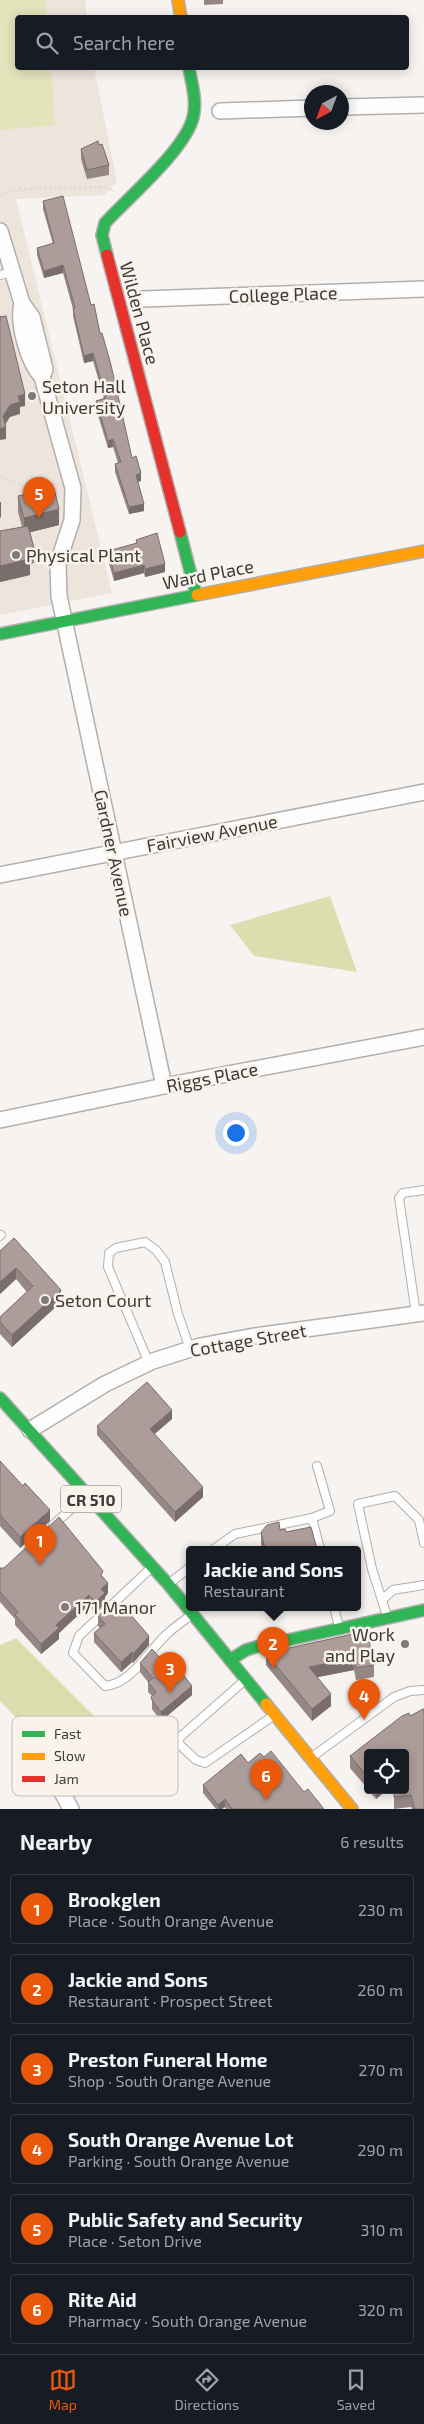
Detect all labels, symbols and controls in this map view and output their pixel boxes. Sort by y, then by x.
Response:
search box [15,15,409,70]
icon: search [33,29,61,57]
text: Search here [73,31,175,54]
north arrow [304,85,349,130]
street label: Wilden Place [116,259,164,367]
street label: College Place [228,281,338,307]
place label: Seton Hall University [42,375,127,418]
marker: Seton Hall University [26,390,38,402]
pin: 5 [23,477,55,518]
place label: Physical Plant [26,544,141,566]
marker: Physical Plant [10,549,22,561]
street label: Ward Place [161,554,255,594]
street label: Gardner Avenue [90,787,138,919]
street label: Fairview Avenue [145,810,279,856]
street label: Riggs Place [164,1057,260,1097]
your location [223,1120,249,1146]
place label: Seton Court [55,1289,151,1311]
marker: Seton Court [39,1294,51,1306]
street label: Cottage Street [188,1319,308,1361]
road number: CR 510 [61,1486,121,1512]
pin: 1 [24,1524,56,1565]
popup [186,1546,361,1611]
text: Jackie and Sons [204,1558,343,1581]
text: Restaurant [204,1581,285,1600]
place label: 171 Manor [75,1596,156,1618]
marker: 171 Manor [59,1601,71,1613]
place label: Work and Play [325,1623,395,1666]
pin: 2 [257,1627,289,1668]
marker: Work and Play [399,1638,411,1650]
pin: 3 [154,1652,186,1693]
pin: 4 [348,1679,380,1720]
legend [12,1716,178,1796]
text: Fast [54,1725,81,1742]
text: Slow [54,1747,86,1764]
map controls [364,1749,409,1794]
button: locate [364,1749,409,1794]
pin: 6 [250,1759,282,1800]
text: Jam [54,1770,79,1787]
text: Nearby [20,1829,92,1854]
text: 6 results [340,1832,404,1851]
text: Brookglen [68,1888,161,1911]
text: 1 [34,1900,40,1919]
text: 230 m [358,1900,403,1919]
text: Place · South Orange Avenue [68,1911,274,1930]
text: Jackie and Sons [68,1968,208,1991]
text: 2 [32,1980,42,1999]
text: 260 m [358,1980,403,1999]
text: Restaurant · Prospect Street [68,1991,273,2010]
text: Preston Funeral Home [68,2048,267,2071]
text: 3 [32,2060,42,2079]
text: 270 m [359,2060,403,2079]
text: Shop · South Orange Avenue [68,2071,271,2090]
text: South Orange Avenue Lot [68,2128,294,2151]
text: 4 [32,2140,42,2159]
text: 290 m [358,2140,403,2159]
text: Parking · South Orange Avenue [68,2151,289,2170]
text: Public Safety and Security [68,2208,302,2231]
text: 5 [33,2220,41,2239]
text: 310 m [361,2220,403,2239]
text: Place · Seton Drive [68,2231,202,2250]
text: Rite Aid [68,2288,137,2311]
text: 6 [32,2300,42,2319]
text: 320 m [358,2300,403,2319]
text: Pharmacy · South Orange Avenue [68,2311,307,2330]
tab: Map [49,2366,77,2413]
tab: Directions [175,2366,239,2413]
tab: Saved [337,2366,375,2413]

